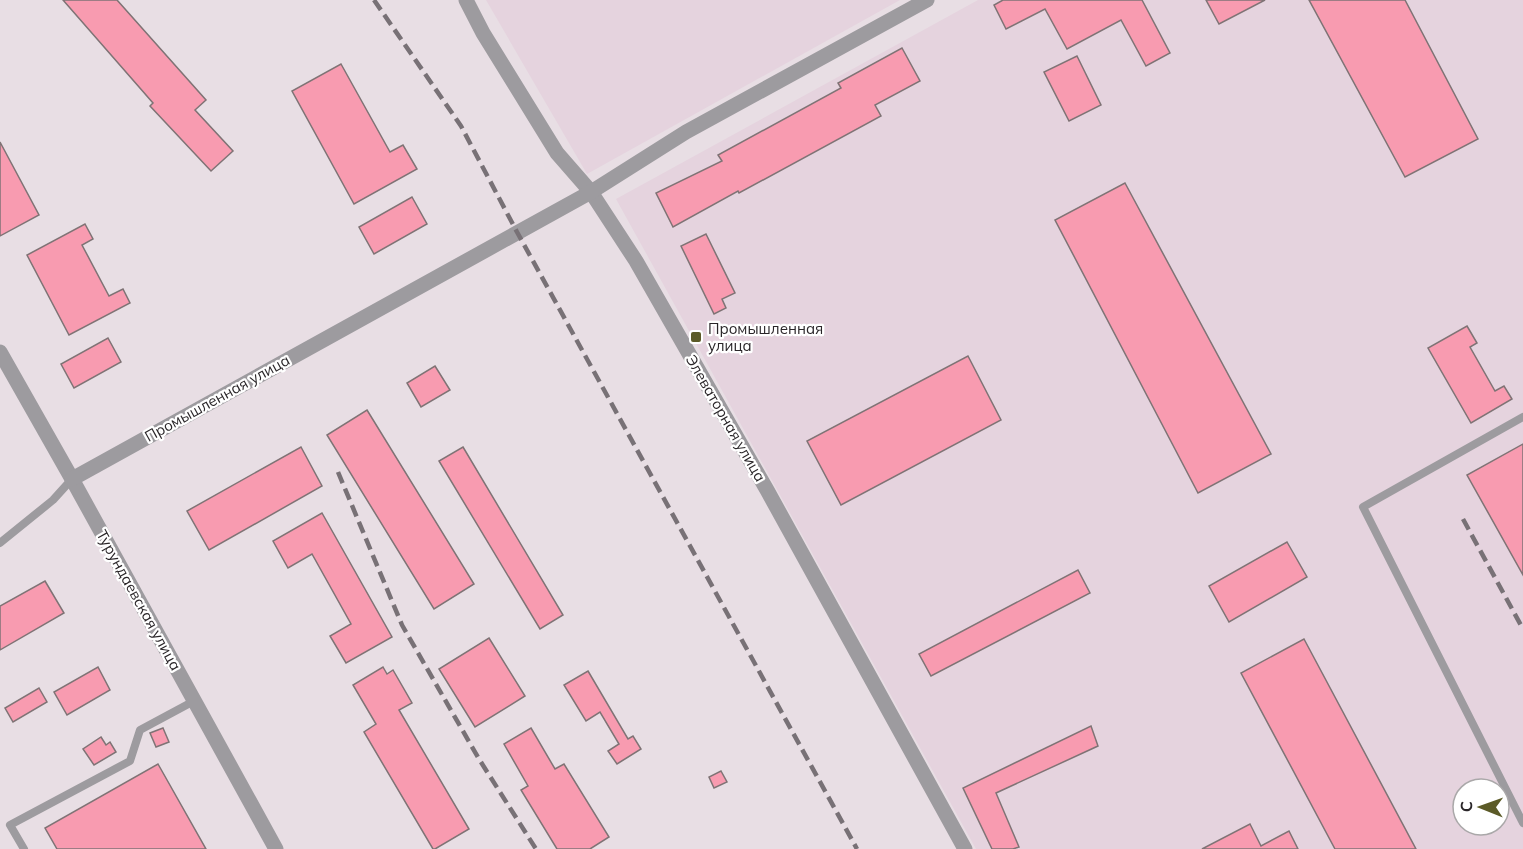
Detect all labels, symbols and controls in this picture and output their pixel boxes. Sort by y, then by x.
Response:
place label: Промышленная улица [708,319,823,355]
marker: Промышленная улица [689,330,703,344]
street label: Промышленная улица [141,350,293,446]
street label: Элеваторная улица [682,351,770,485]
street label: Турундаевская улица [92,526,186,674]
north arrow [1451,777,1511,837]
text: С [1456,801,1476,812]

